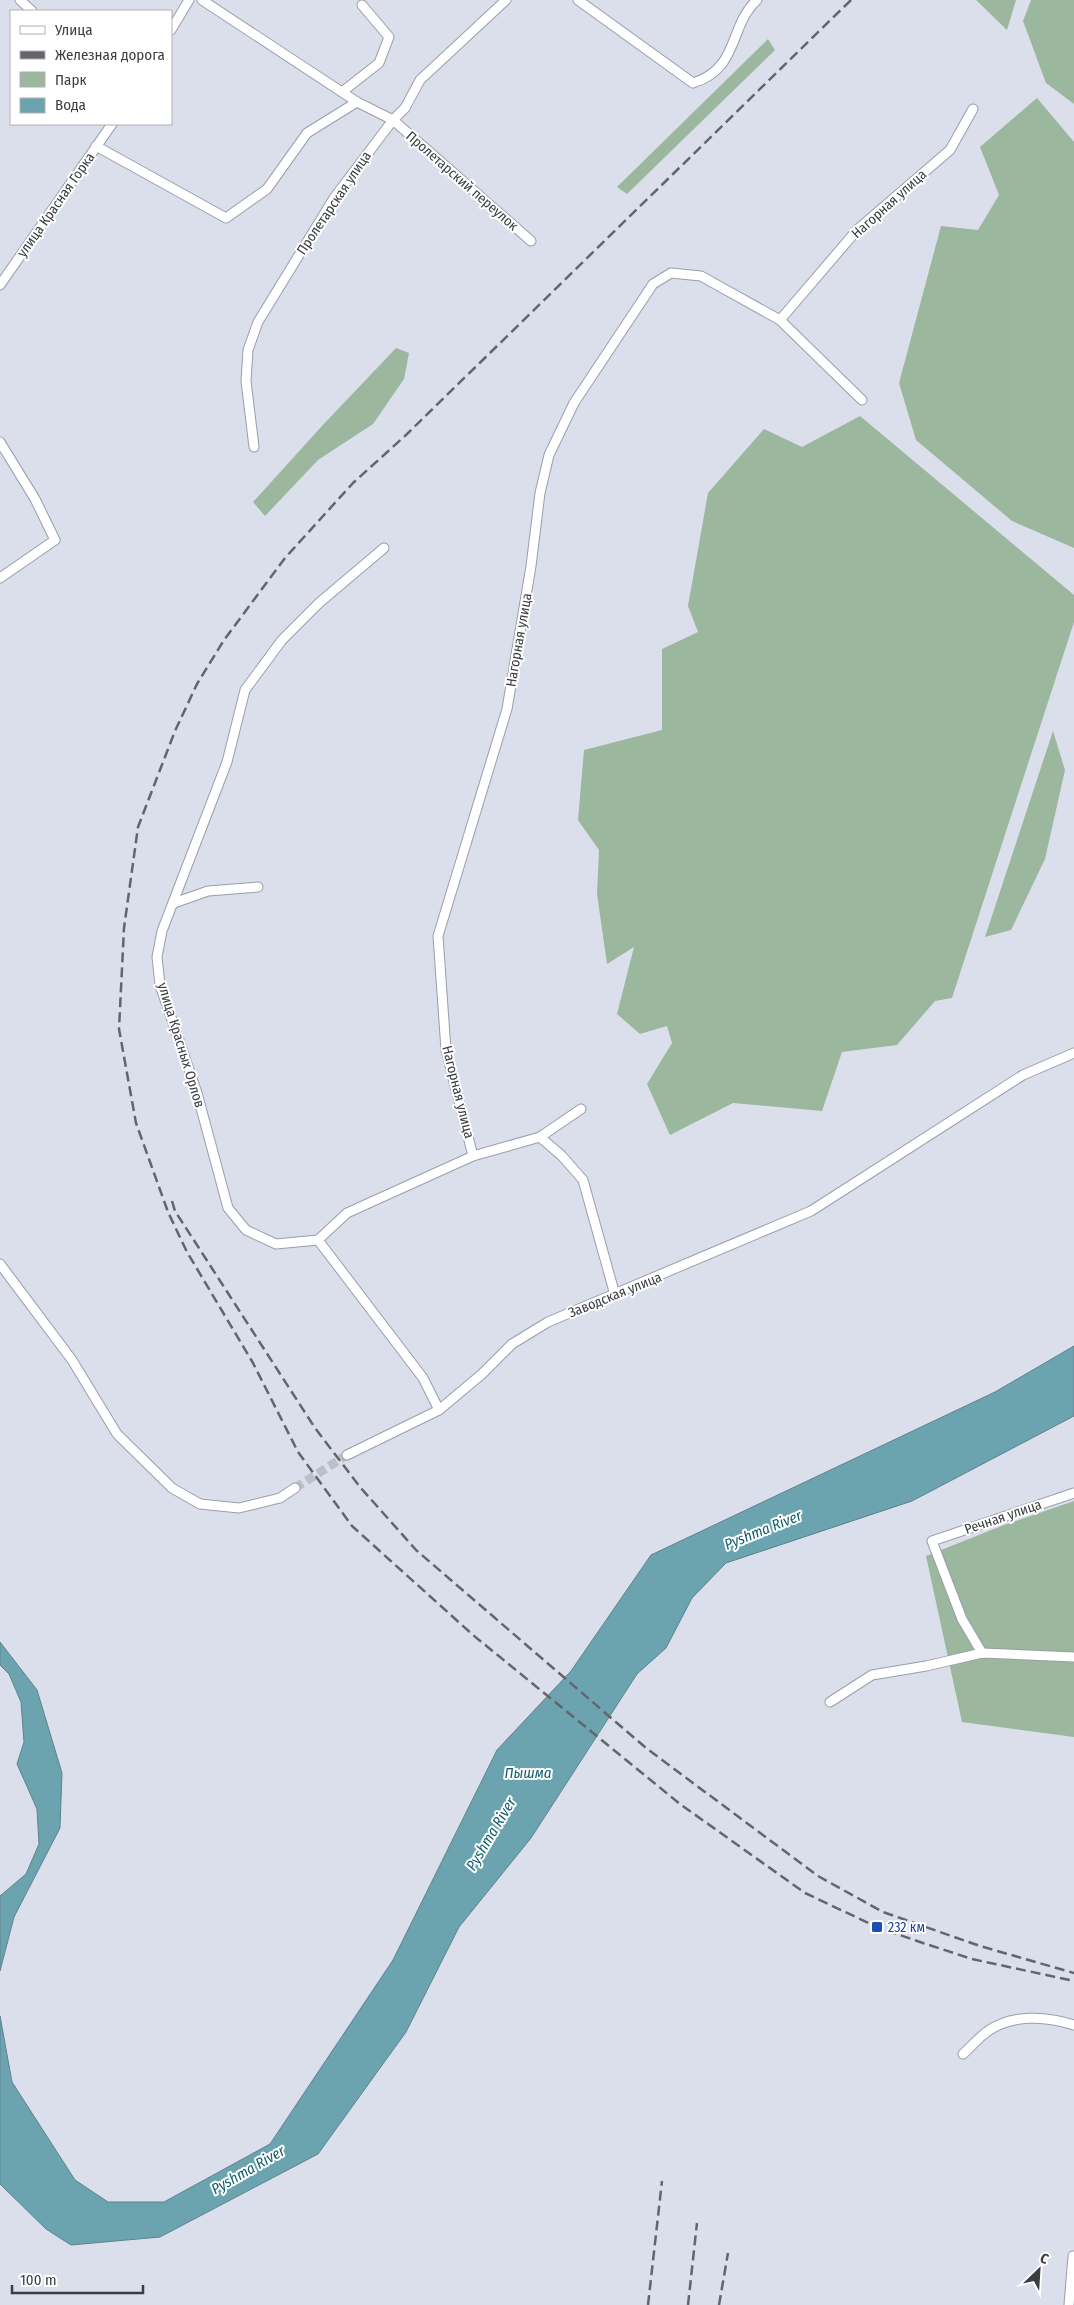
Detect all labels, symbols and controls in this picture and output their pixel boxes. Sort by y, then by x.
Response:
legend [10,10,172,125]
text: Улица [54,21,93,39]
text: Железная дорога [55,46,165,64]
text: Парк [55,71,86,89]
text: Вода [55,96,86,114]
street label: Пролетарский переулок [402,128,522,235]
street label: Пролетарская улица [293,148,375,258]
street label: улица Красная Горка [14,149,98,261]
street label: Нагорная улица [848,166,930,242]
street label: Нагорная улица [502,592,536,688]
street label: улица Красных Орлов [154,980,208,1110]
street label: Нагорная улица [438,1044,478,1140]
street label: Заводская улица [566,1268,664,1321]
street label: Речная улица [962,1496,1044,1538]
water label: Pyshma River [722,1506,805,1554]
water label: Пышма [504,1764,552,1782]
water label: Pyshma River [462,1794,520,1874]
place label: 232 км [888,1919,925,1936]
marker: 232 км [870,1920,884,1934]
water label: Pyshma River [208,2141,289,2198]
north arrow [1014,2245,1064,2295]
text: С [1037,2249,1052,2268]
scale bar [12,2262,144,2294]
text: 100 m [20,2271,57,2289]

